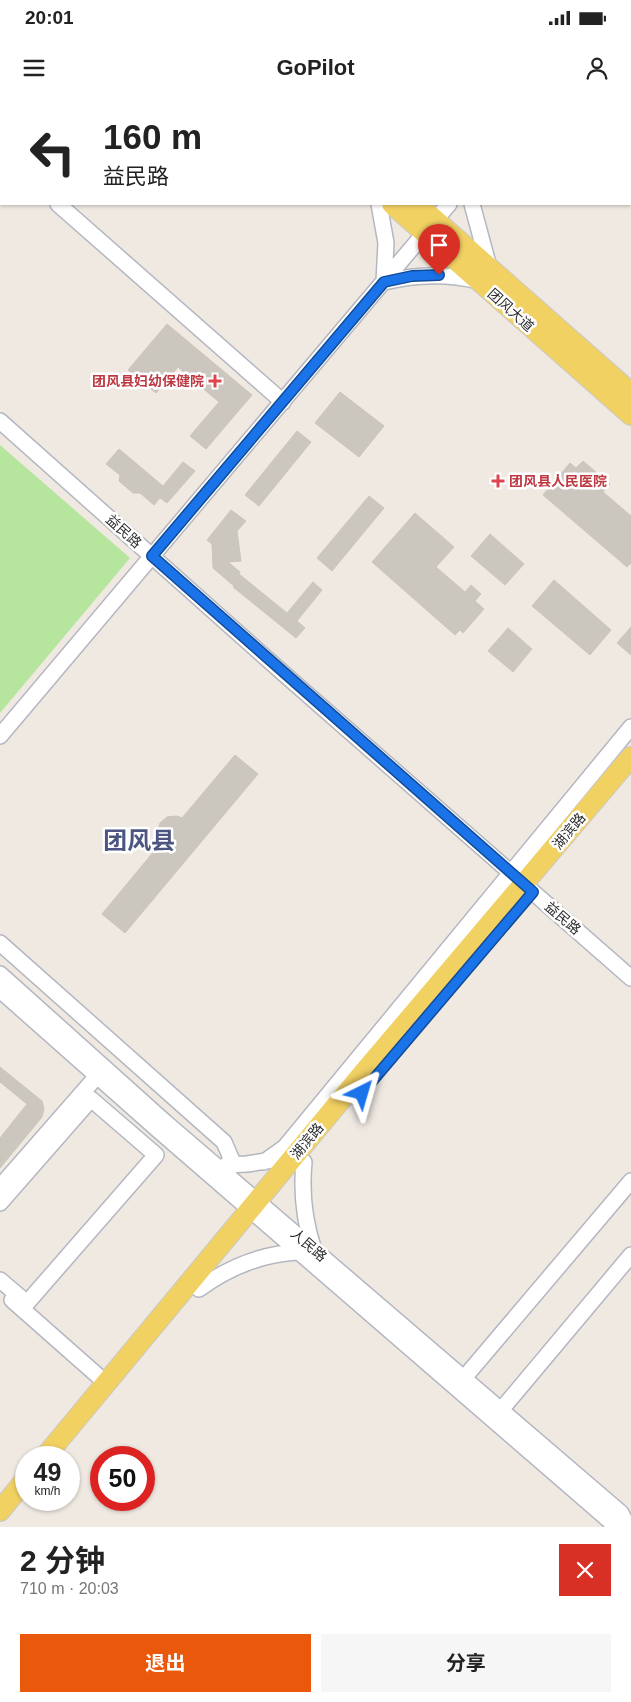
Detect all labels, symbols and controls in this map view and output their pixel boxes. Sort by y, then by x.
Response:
text: 20:01 [25,7,74,28]
icon: menu [20,54,48,82]
icon: person [583,54,611,82]
text: GoPilot [276,55,355,80]
text: 160 m [103,117,202,156]
icon: left [20,120,85,185]
text: 益民路 [103,164,169,189]
pin [418,224,460,275]
icon: arrive [425,231,453,259]
street label: 团风大道 [485,285,537,335]
place label: 团风县妇幼保健院 [92,373,204,389]
marker: 团风县妇幼保健院 [208,374,222,388]
place label: 团风县人民医院 [509,473,607,489]
marker: 团风县人民医院 [491,474,505,488]
street label: 益民路 [103,511,145,551]
street label: 湖滨路 [549,810,589,852]
district label: 团风县 [103,827,175,854]
street label: 益民路 [542,898,584,938]
position arrow [335,1066,387,1118]
street label: 湖滨路 [287,1120,327,1162]
street label: 人民路 [288,1225,330,1265]
speed limit sign: 50 [90,1446,155,1511]
text: 49 [34,1458,61,1486]
text: km/h [34,1484,61,1498]
text: 2 分钟 [20,1544,105,1577]
button: close [559,1544,611,1596]
text: 710 m · 20:03 [20,1580,119,1597]
button: 退出 [20,1634,311,1692]
button: 分享 [321,1634,611,1692]

